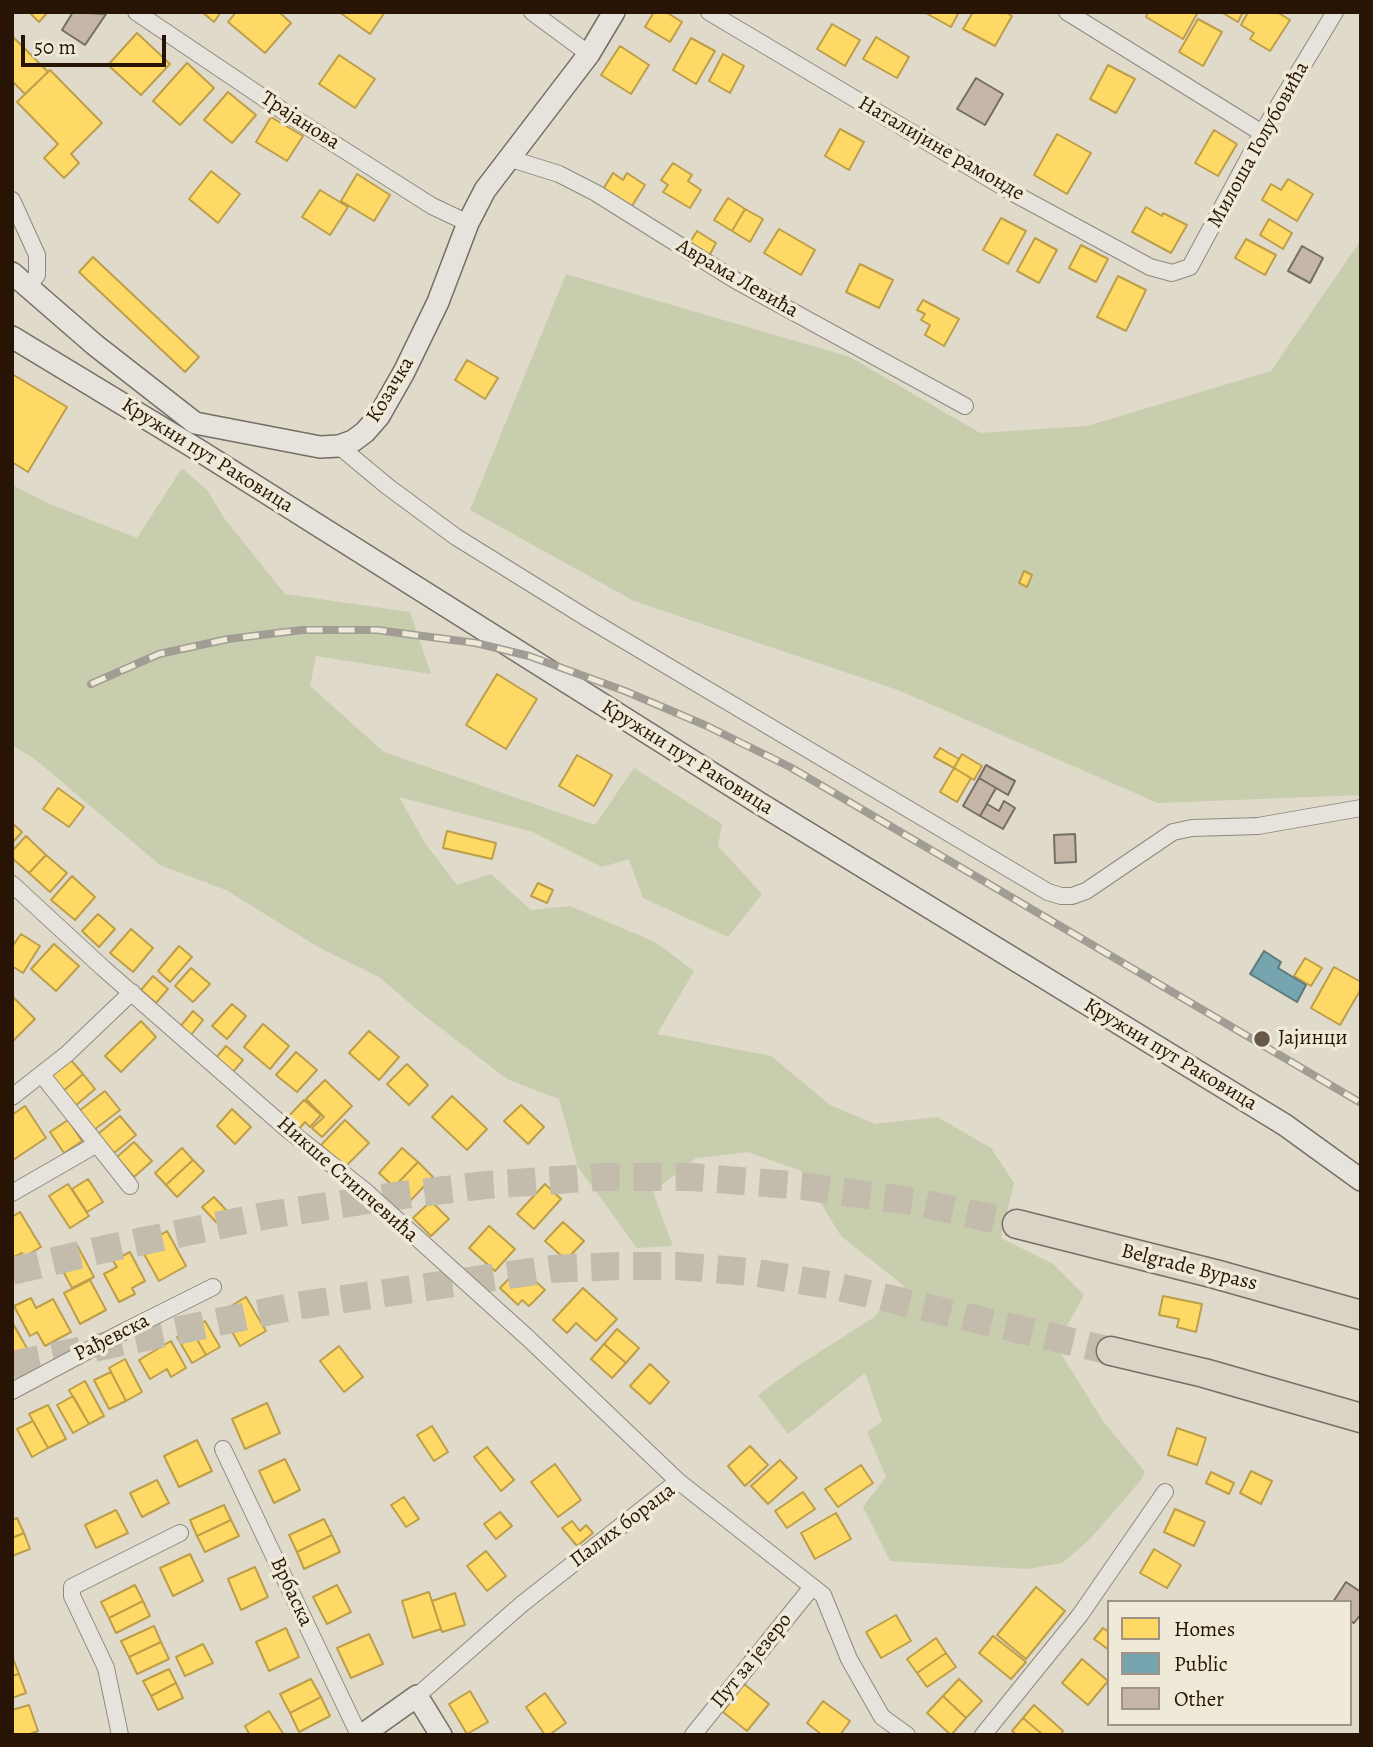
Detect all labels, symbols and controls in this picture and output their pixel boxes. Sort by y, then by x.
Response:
scale bar [24,21,170,65]
text: 50 m [34,33,76,61]
street label: Милоша Голубовића [1203,57,1315,233]
street label: Трајанова [256,86,344,156]
street label: Наталијине рамонде [853,91,1029,207]
street label: Аврама Левића [672,234,802,324]
street label: Козачка [362,353,420,427]
street label: Кружни пут Раковица [116,393,298,519]
street label: Кружни пут Раковица [596,695,778,821]
street label: Кружни пут Раковица [1079,993,1261,1117]
place label: Јајинци [1278,1026,1348,1052]
marker: Јајинци [1252,1029,1272,1049]
street label: Никше Стипчевића [271,1112,423,1248]
street label: Belgrade Bypass [1118,1239,1260,1297]
street label: Рађевска [70,1308,154,1368]
street label: Палих бораца [565,1478,681,1574]
street label: Врбаска [264,1553,318,1631]
legend [1107,1600,1352,1726]
street label: Пут за језеро [706,1608,798,1714]
text: Homes [1174,1615,1235,1643]
text: Public [1174,1650,1228,1678]
text: Other [1174,1685,1224,1713]

